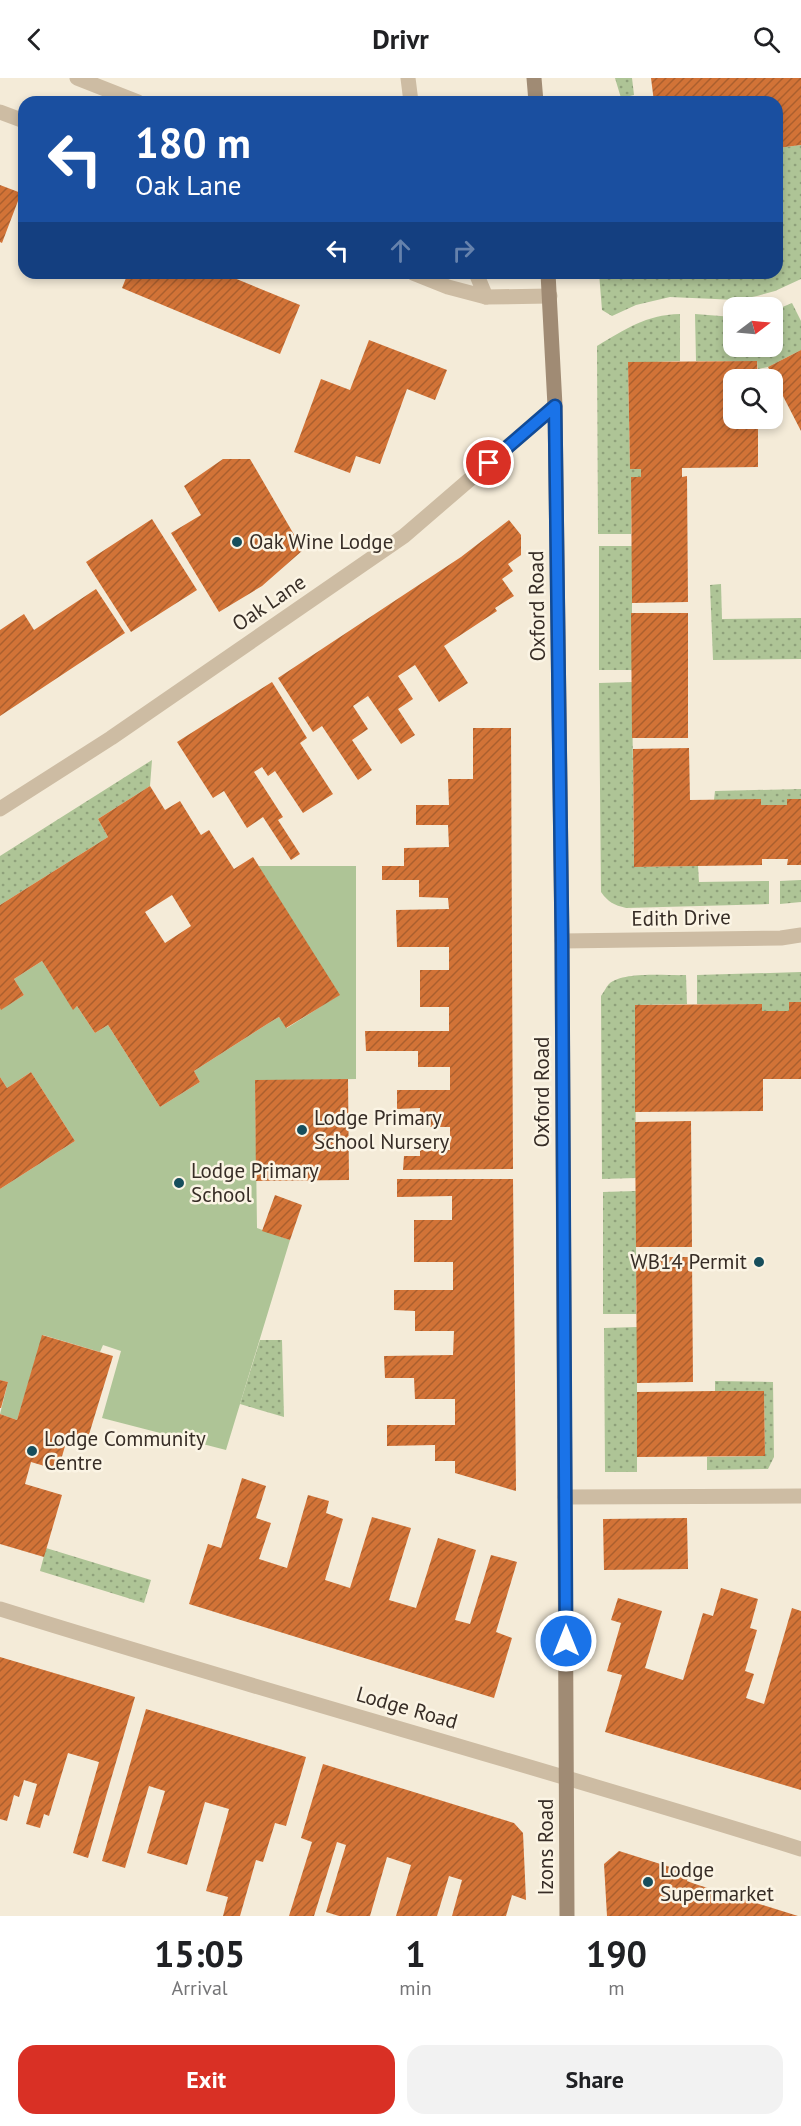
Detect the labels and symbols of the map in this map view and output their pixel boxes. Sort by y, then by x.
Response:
north arrow [723,297,783,357]
pin [463,437,514,488]
place label: Oak Wine Lodge [249,528,393,555]
marker: Oak Wine Lodge [230,535,244,549]
street label: Oxford Road [522,550,551,662]
street label: Oak Lane [227,568,311,637]
street label: Edith Drive [631,903,731,932]
street label: Oxford Road [528,1037,555,1147]
place label: Lodge Primary School Nursery [314,1104,450,1155]
marker: Lodge Primary School Nursery [295,1123,309,1137]
place label: Lodge Primary School [191,1157,319,1208]
marker: Lodge Primary School [172,1176,186,1190]
place label: WB14 Permit [630,1248,747,1275]
marker: WB14 Permit [752,1255,766,1269]
place label: Lodge Community Centre [44,1425,206,1476]
marker: Lodge Community Centre [25,1444,39,1458]
position arrow [534,1609,598,1673]
street label: Lodge Road [353,1680,461,1735]
street label: Izons Road [532,1799,559,1895]
place label: Lodge Supermarket [660,1856,774,1907]
marker: Lodge Supermarket [641,1875,655,1889]

